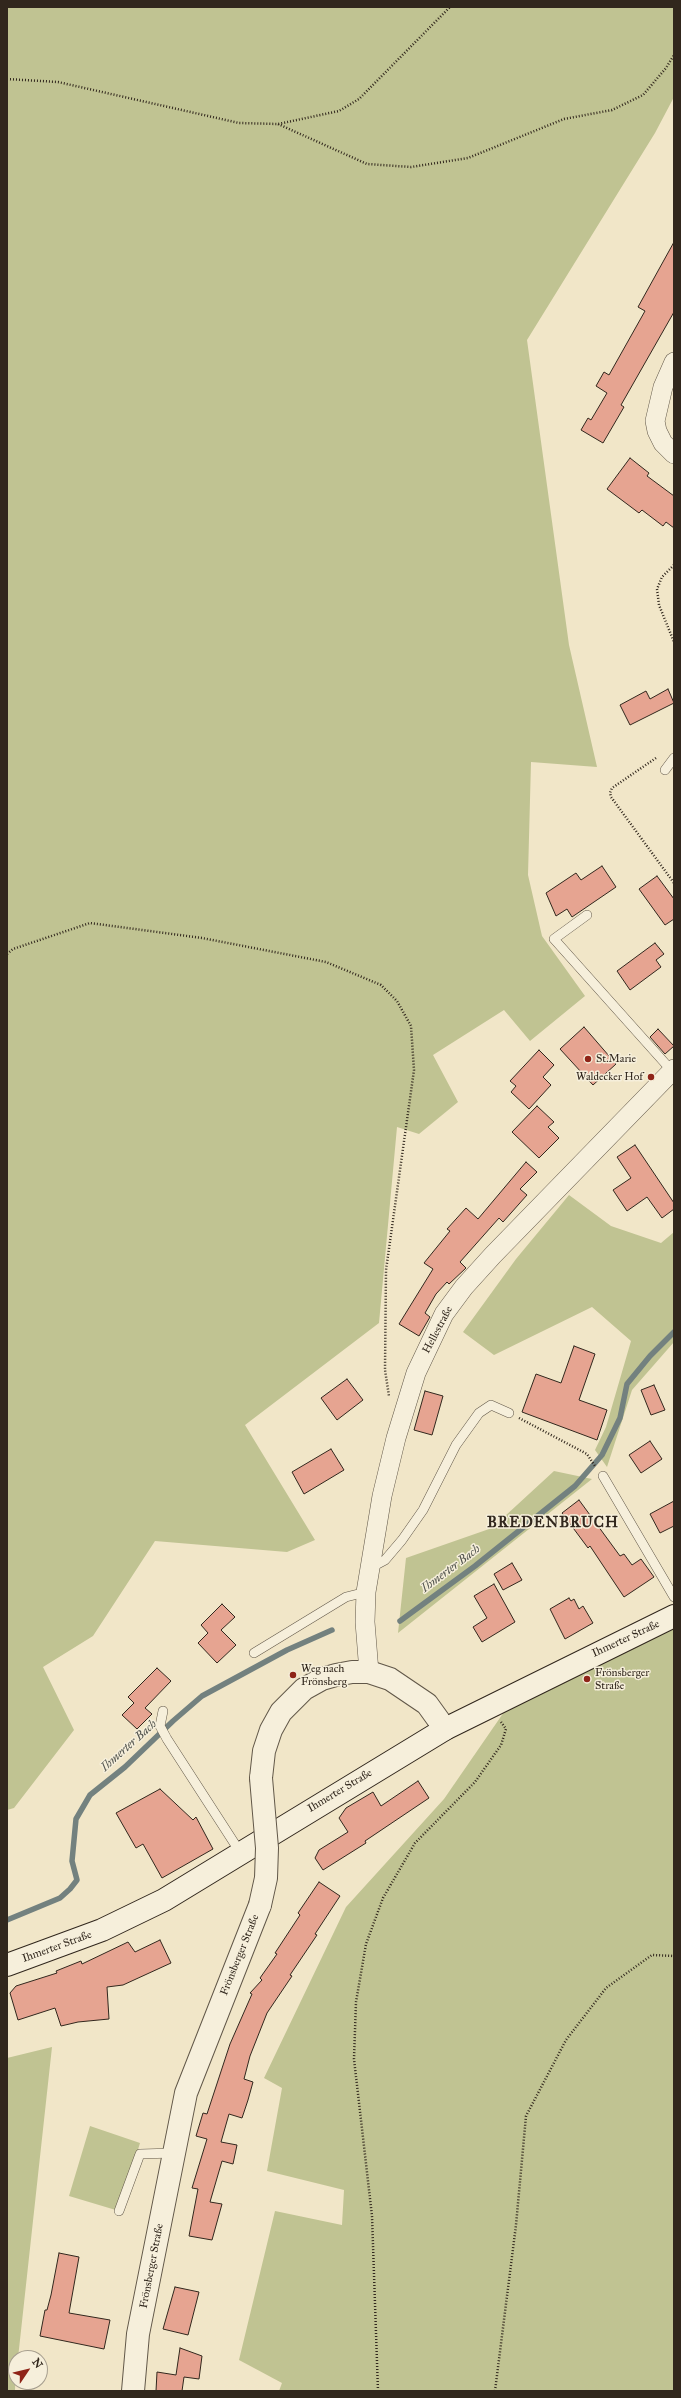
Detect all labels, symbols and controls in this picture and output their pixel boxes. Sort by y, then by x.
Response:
place label: St.Marie [596,1052,636,1066]
marker: St.Marie [583,1054,593,1064]
place label: Waldecker Hof [576,1070,643,1084]
marker: Waldecker Hof [646,1072,656,1082]
street label: Hellestraße [420,1304,456,1356]
district label: BREDENBRUCH [487,1514,619,1532]
water label: Ihmerter Bach [419,1542,483,1596]
street label: Ihmerter Straße [590,1618,662,1660]
place label: Weg nach Frönsberg [301,1662,347,1688]
place label: Frönsberger Straße [595,1666,649,1692]
marker: Weg nach Frönsberg [288,1670,298,1680]
marker: Frönsberger Straße [582,1674,592,1684]
water label: Ihmerter Bach [98,1717,160,1775]
street label: Ihmerter Straße [305,1767,375,1815]
street label: Frönsberger Straße [218,1913,262,1997]
street label: Ihmerter Straße [20,1928,94,1966]
street label: Frönsberger Straße [137,2222,167,2310]
north arrow [8,2350,48,2390]
text: N [29,2356,45,2371]

